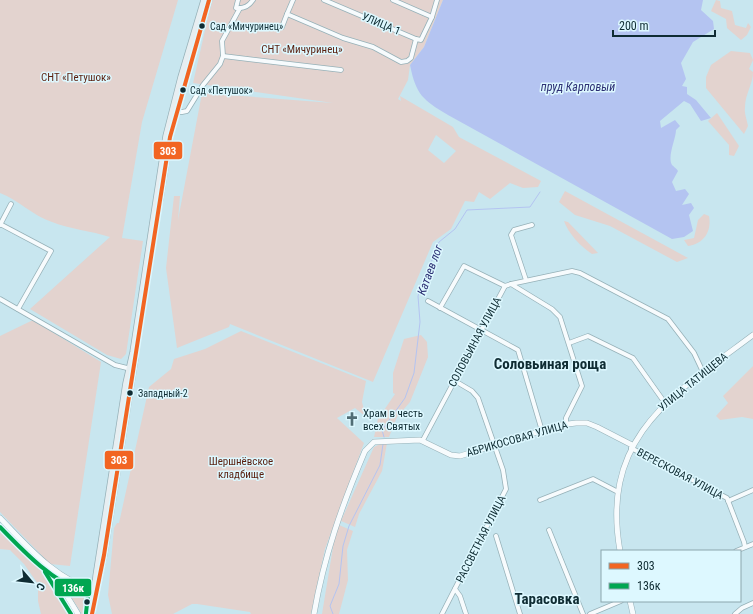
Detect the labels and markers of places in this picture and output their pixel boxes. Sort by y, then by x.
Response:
marker: Сад «Мичуринец» [197,21,207,31]
place label: Сад «Мичуринец» [210,21,283,32]
marker: Сад «Петушок» [178,85,188,95]
place label: Сад «Петушок» [190,85,253,96]
marker: Западный-2 [125,388,135,398]
place label: Западный-2 [138,388,188,399]
place label: Храм в честь всех Святых [363,407,423,433]
church icon: Храм в честь всех Святых [344,411,360,427]
unlabelled marker [82,597,92,607]

